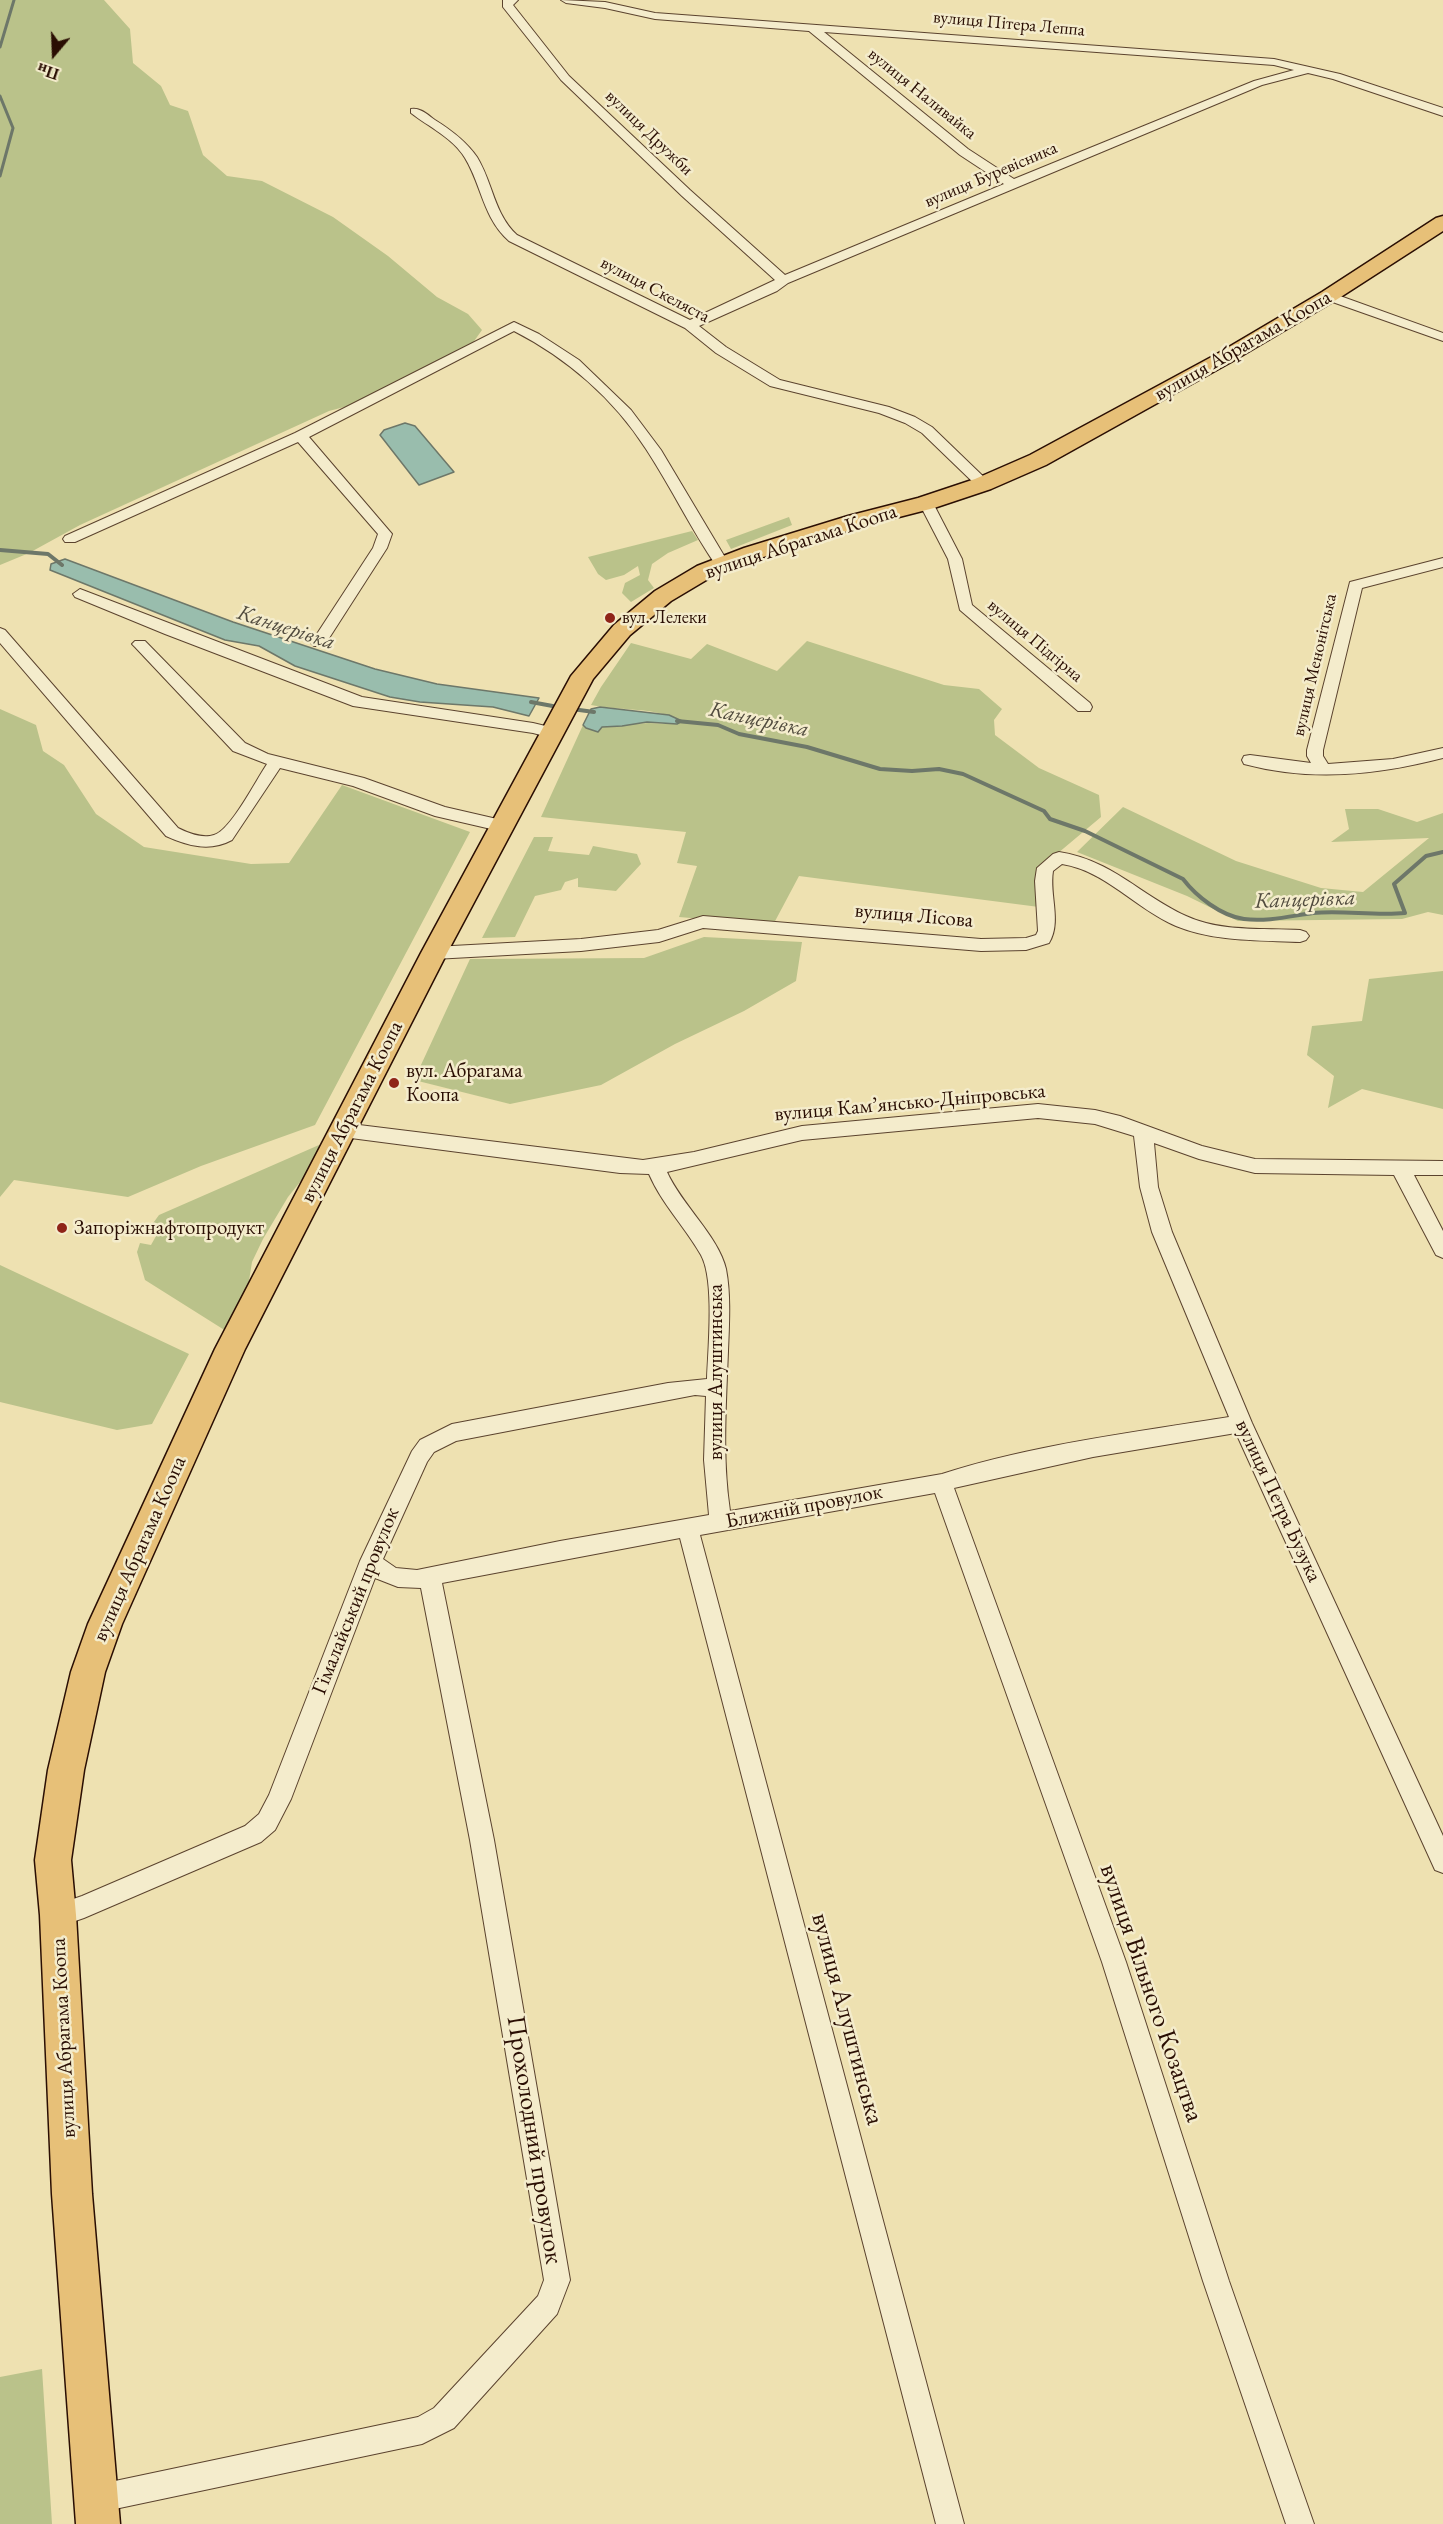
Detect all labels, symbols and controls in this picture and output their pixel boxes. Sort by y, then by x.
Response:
street label: вулиця Пітера Леппа [932,7,1086,41]
north arrow [24,24,84,84]
street label: вулиця Наливайка [863,44,981,144]
text: Пн [34,58,62,85]
street label: вулиця Дружби [601,86,697,180]
street label: вулиця Буревісника [921,137,1061,213]
street label: вулиця Скеляста [597,252,713,328]
street label: вулиця Абрагама Коопа [1150,285,1336,407]
street label: вулиця Абрагама Коопа [702,499,900,585]
street label: вулиця Менонітська [1288,592,1342,738]
street label: вулиця Підгірна [983,595,1087,687]
water label: Канцерівка [234,600,338,656]
place label: вул. Лелеки [622,607,707,629]
marker: вул. Лелеки [603,611,617,625]
water label: Канцерівка [707,697,811,743]
water label: Канцерівка [1254,885,1356,915]
street label: вулиця Лісова [854,898,974,934]
street label: вулиця Абрагама Коопа [295,1017,409,1207]
place label: вул. Абрагама Коопа [406,1058,523,1108]
marker: вул. Абрагама Коопа [387,1076,401,1090]
street label: вулиця Кам’янсько-Дніпровська [773,1079,1047,1127]
place label: Запоріжнафтопродукт [74,1215,264,1241]
marker: Запоріжнафтопродукт [55,1221,69,1235]
street label: вулиця Алуштинська [703,1284,729,1460]
street label: вулиця Петра Бузука [1229,1416,1327,1586]
street label: вулиця Абрагама Коопа [88,1452,192,1646]
street label: Ближній провулок [723,1479,885,1535]
street label: Гімалайський провулок [307,1504,405,1698]
street label: вулиця Вільного Козацтва [1092,1860,1210,2126]
street label: вулиця Алуштинська [804,1910,890,2128]
street label: вулиця Абрагама Коопа [46,1937,82,2139]
street label: Прохолодний провулок [499,2014,569,2266]

